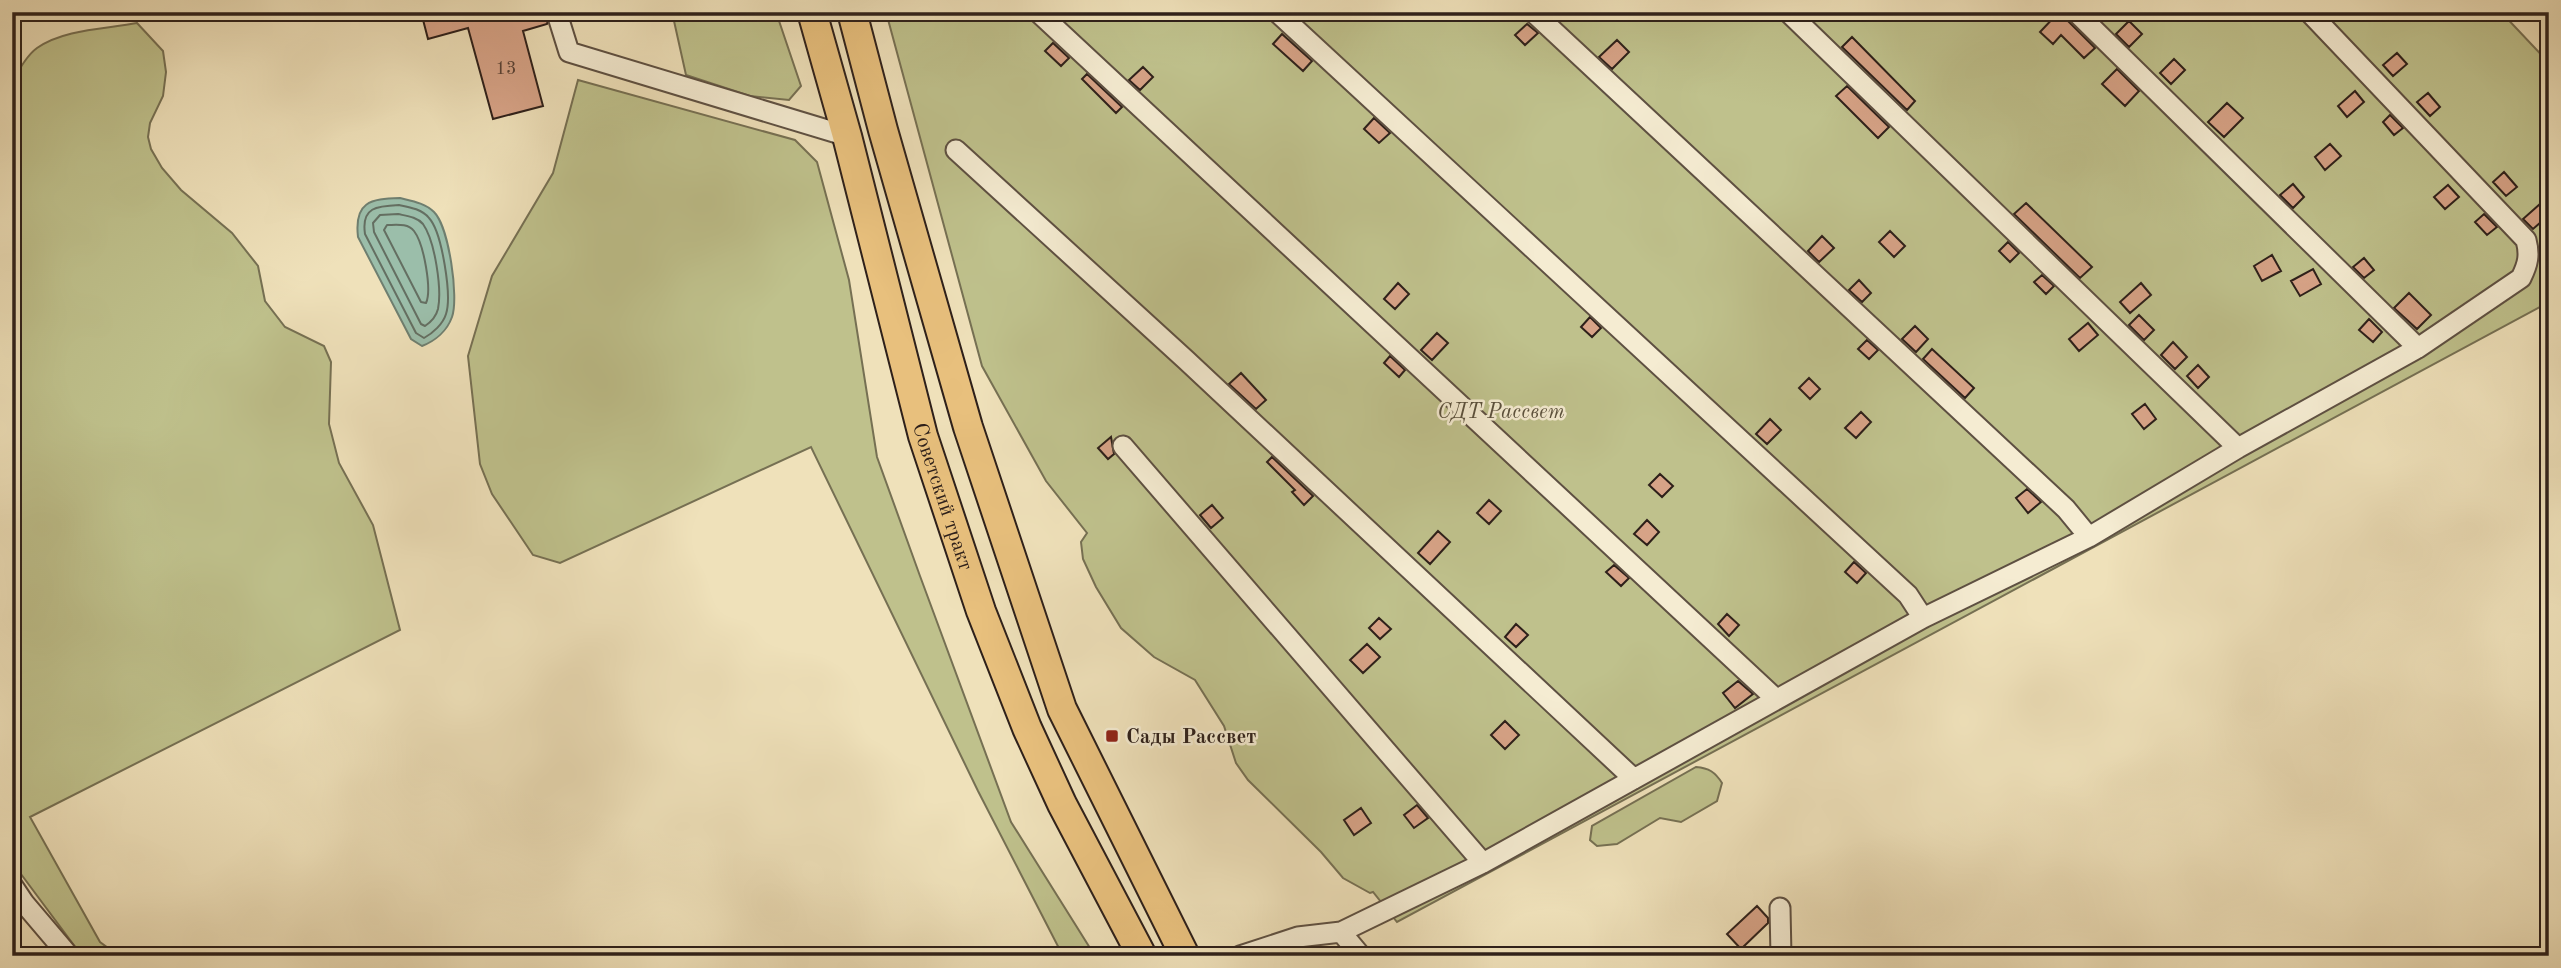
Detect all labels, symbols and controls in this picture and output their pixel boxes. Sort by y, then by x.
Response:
house number: 13 [496,60,516,78]
park label: СДТ Рассвет [1437,402,1565,423]
street label: Советский тракт [908,421,976,573]
place label: Сады Рассвет [1126,727,1257,748]
marker: Сады Рассвет [1104,728,1120,744]

